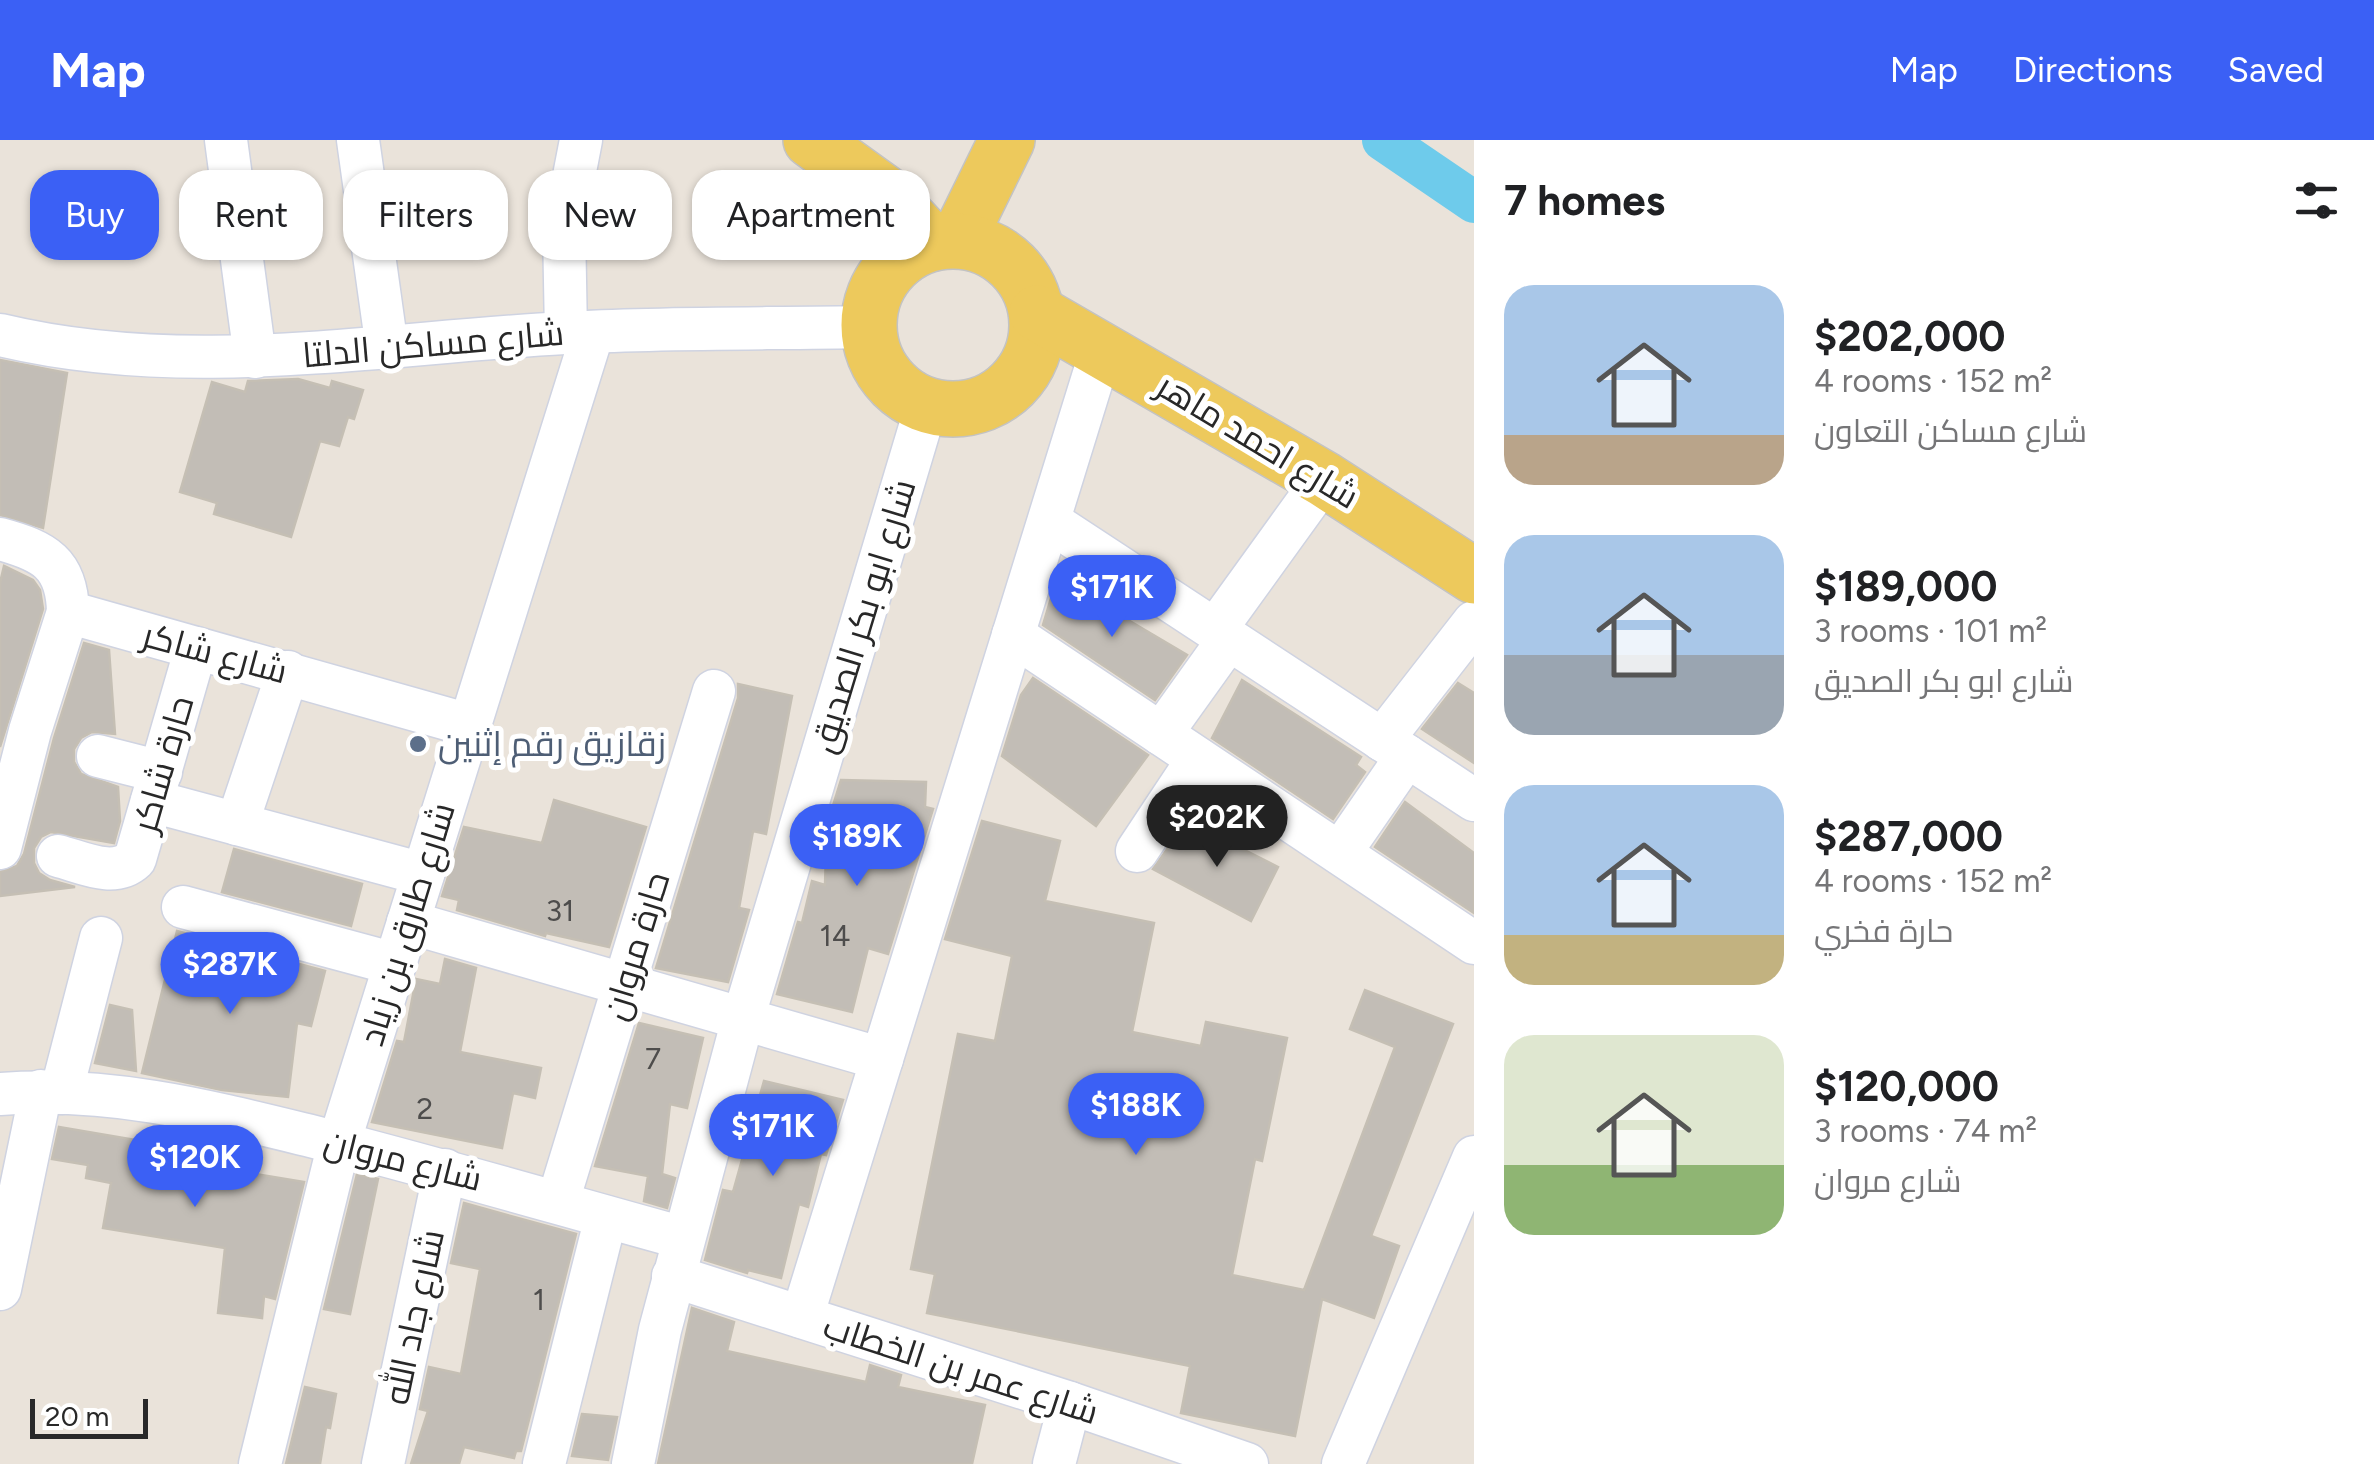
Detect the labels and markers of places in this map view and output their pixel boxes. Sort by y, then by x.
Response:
pin: $171K [1042,555,1182,640]
place label: زقازيق رقم إثنين [438,723,666,768]
marker: زقازيق رقم إثنين [407,733,429,755]
pin: $202K [1147,785,1287,870]
pin: $189K [787,804,927,889]
pin: $287K [160,932,300,1017]
pin: $188K [1066,1073,1206,1158]
pin: $171K [703,1094,843,1179]
pin: $120K [125,1125,265,1210]

